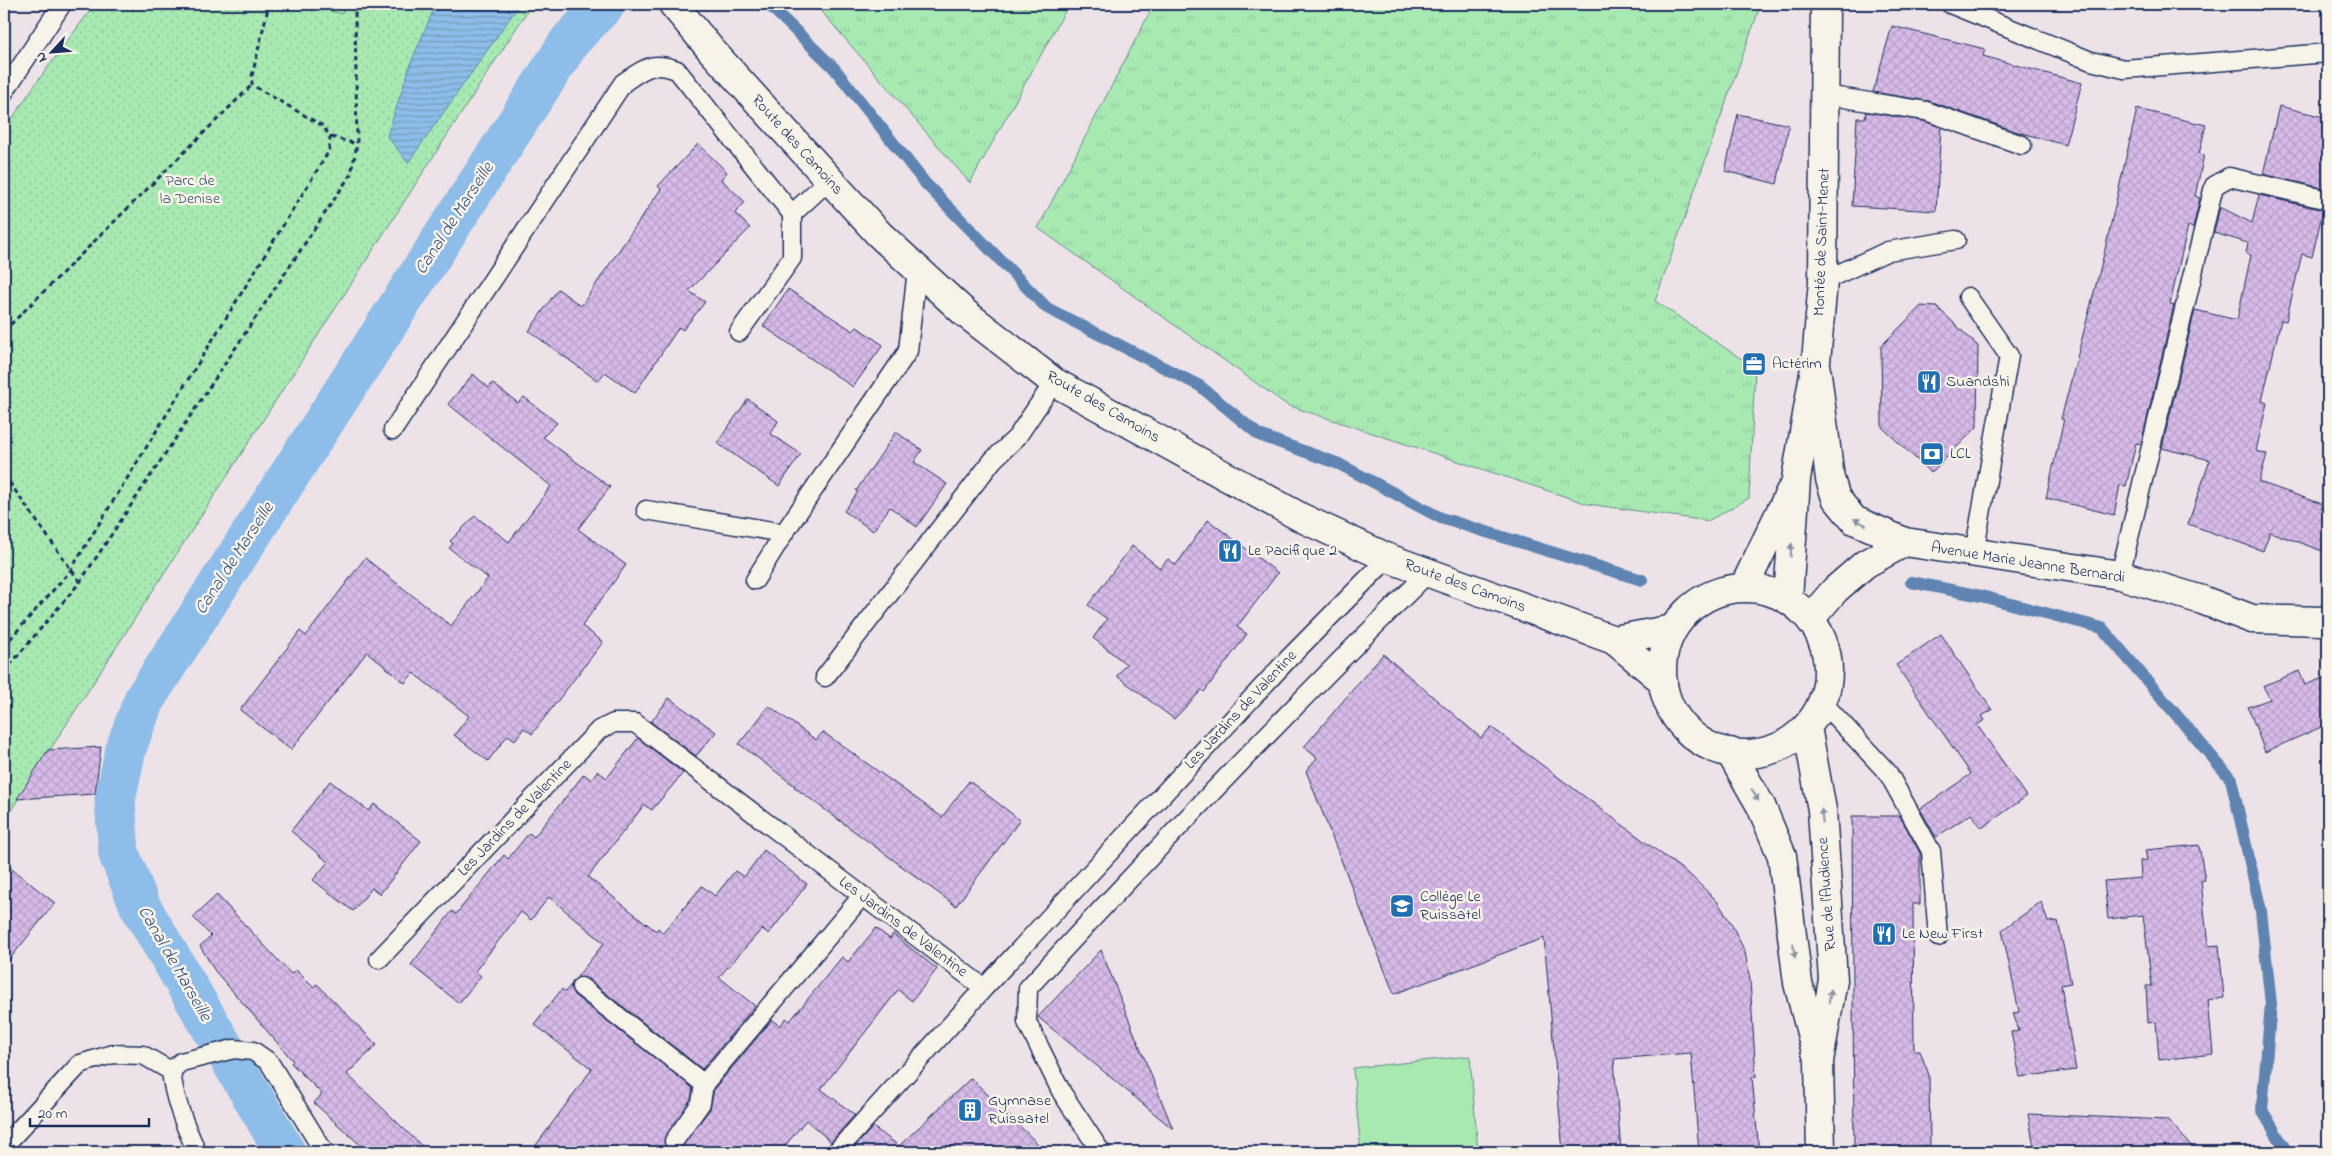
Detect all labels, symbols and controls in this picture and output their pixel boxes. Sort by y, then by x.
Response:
north arrow [28,28,78,78]
text: N [30,48,53,66]
street label: Route des Camoins [745,89,849,201]
water label: Canal de Marseille [409,157,502,280]
street label: Montée de Saint-Menet [1807,167,1837,316]
park label: Parc de la Denise [160,169,221,211]
office icon: Actérim [1741,351,1767,377]
place label: Actérim [1772,352,1822,376]
street label: Route des Camoins [1041,365,1165,449]
restaurant icon: Suandshi [1916,369,1942,395]
place label: Suandshi [1946,370,2010,394]
bank icon: LCL [1919,441,1945,467]
place label: LCL [1950,442,1971,466]
water label: Canal de Marseille [189,497,282,620]
one-way arrow [1853,518,1868,527]
street label: Avenue Marie Jeanne Bernardi [1929,536,2127,590]
restaurant icon: Le Pacifique 2 [1217,538,1243,564]
place label: Le Pacifique 2 [1248,539,1337,563]
one-way arrow [1788,542,1796,558]
street label: Route des Camoins [1401,553,1529,619]
street label: Les Jardins de Valentine [1179,644,1304,775]
street label: Les Jardins de Valentine [452,753,578,882]
one-way arrow [1750,788,1759,801]
one-way arrow [1818,808,1826,824]
street label: Rue de l'Audience [1811,836,1843,952]
street label: Les Jardins de Valentine [834,870,973,984]
place label: Collège Le Ruissatel [1420,885,1481,927]
school or university icon: Collège Le Ruissatel [1389,893,1415,919]
water label: Canal de Marseille [130,902,218,1027]
restaurant icon: Le New First [1871,921,1897,947]
place label: Le New First [1902,922,1984,946]
one-way arrow [1790,943,1798,959]
one-way arrow [1826,987,1834,1003]
place label: Gymnase Ruissatel [988,1089,1052,1131]
scale bar [30,1096,149,1128]
building icon: Gymnase Ruissatel [957,1097,983,1123]
text: 20 m [38,1103,68,1125]

